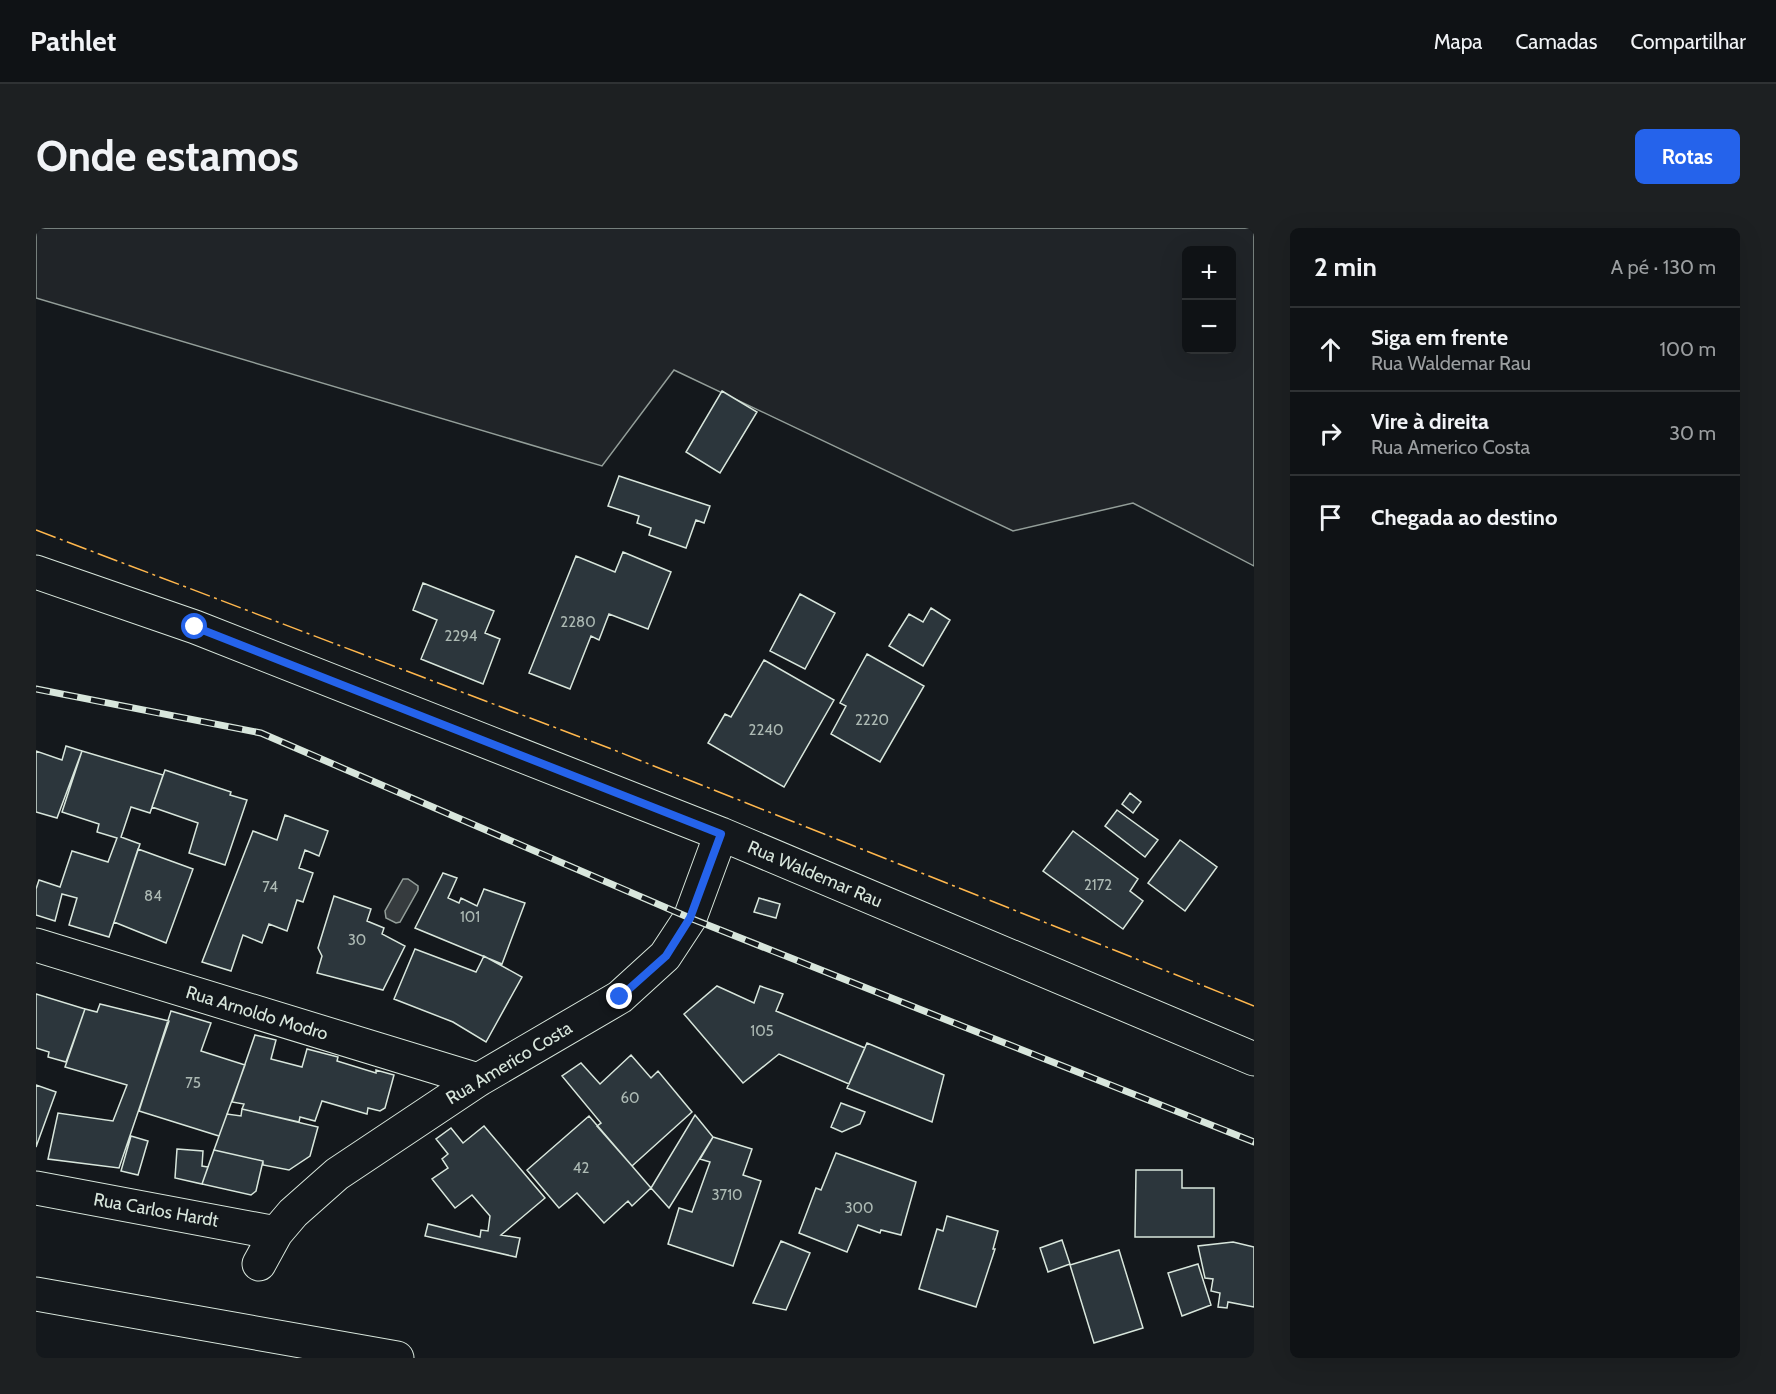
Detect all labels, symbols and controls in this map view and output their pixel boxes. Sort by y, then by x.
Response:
text: Pathlet [30,24,116,58]
text: Mapa [1434,29,1482,54]
text: Camadas [1515,29,1597,54]
text: Compartilhar [1630,29,1746,54]
button: Rotas [1635,129,1740,184]
text: Onde estamos [36,130,299,182]
map controls [1182,246,1236,354]
button: + [1182,246,1236,300]
text: 2 min [1314,251,1377,283]
text: A pé · 130 m [1611,255,1716,279]
button: − [1182,300,1236,354]
text: Siga em frente [1371,324,1508,351]
icon: ahead [1314,333,1347,366]
text: 100 m [1660,337,1716,361]
text: Rua Waldemar Rau [1371,351,1531,375]
text: Vire à direita [1371,408,1489,435]
icon: right [1314,417,1347,450]
text: 30 m [1669,421,1716,445]
text: Rua Americo Costa [1371,435,1530,459]
icon: arrive [1314,501,1347,534]
text: Chegada ao destino [1371,504,1557,531]
route start [181,613,207,639]
house number: 2280 [560,613,596,631]
house number: 2294 [445,627,478,645]
house number: 2220 [855,711,889,729]
house number: 2240 [749,721,783,739]
street label: Rua Waldemar Rau [744,836,886,912]
house number: 2172 [1084,876,1112,894]
house number: 74 [262,878,278,896]
house number: 84 [144,887,162,905]
house number: 101 [460,908,480,926]
house number: 30 [348,931,366,949]
street label: Rua Arnoldo Modro [183,981,331,1045]
route end [606,983,632,1009]
street label: Rua Americo Costa [442,1016,576,1109]
house number: 105 [750,1022,774,1040]
house number: 75 [185,1074,201,1092]
house number: 60 [621,1089,640,1107]
house number: 42 [573,1159,589,1177]
house number: 3710 [711,1186,743,1204]
street label: Rua Carlos Hardt [92,1188,220,1232]
house number: 300 [844,1199,874,1217]

